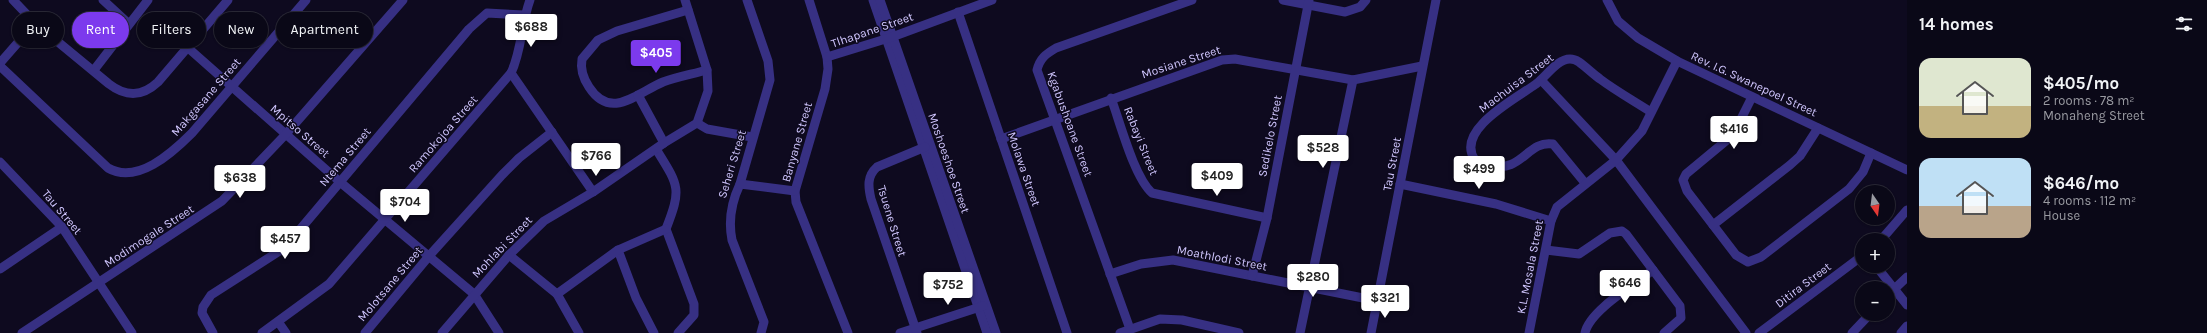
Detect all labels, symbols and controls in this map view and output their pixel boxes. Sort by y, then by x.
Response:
street label: Tlhapane Street [829,9,915,51]
chip: Buy [12,12,64,48]
chip: Rent [72,12,129,48]
chip: Filters [137,12,206,48]
chip: New [214,12,268,48]
chip: Apartment [276,12,373,48]
icon: filters [2173,13,2195,35]
pin: $688 [507,14,555,48]
text: 14 homes [1919,14,1994,34]
text: $688 [514,19,548,34]
pin: $405 [632,40,680,74]
street label: Mosiane Street [1140,42,1223,81]
text: $405 [640,45,672,60]
street label: Rev. I.G. Swanepoel Street [1689,49,1820,120]
street label: Machuisa Street [1476,50,1556,116]
street label: Makgasane Street [168,55,244,139]
street label: Kgabushoane Street [1044,69,1096,179]
text: $405/mo [2043,73,2119,93]
icon: home [1951,74,1999,122]
street label: Ramokojoa Street [406,92,481,175]
text: 2 rooms · 78 m² [2043,93,2135,108]
street label: Sedikelo Street [1255,94,1285,178]
street label: Banyane Street [779,100,815,184]
street label: Mpitso Street [268,101,333,161]
street label: Rabayi Street [1121,105,1161,178]
text: Monaheng Street [2043,108,2145,123]
street label: Moshoeshoe Street [925,111,973,215]
pin: $416 [1710,116,1758,150]
text: $416 [1719,121,1749,136]
street label: Ntema Street [316,124,374,189]
street label: Seheri Street [715,128,749,200]
street label: Molawa Street [1005,130,1043,209]
pin: $528 [1299,135,1347,169]
street label: Tau Street [1380,135,1404,192]
text: $528 [1307,140,1339,155]
pin: $766 [572,143,620,177]
text: $766 [580,148,612,163]
pin: $499 [1455,156,1503,190]
text: $499 [1463,161,1495,176]
pin: $409 [1193,163,1241,197]
pin: $638 [216,165,264,199]
text: $409 [1201,168,1233,183]
text: $638 [223,170,257,185]
text: $646/mo [2043,173,2119,193]
icon: home [1951,174,1999,222]
street label: Tsuene Street [875,184,910,259]
north arrow [1855,185,1895,225]
map controls [1855,185,1895,321]
street label: Tau Street [39,187,85,238]
pin: $704 [381,189,429,223]
text: 4 rooms · 112 m² [2043,193,2136,208]
text: $704 [389,194,421,209]
street label: Modimogale Street [102,202,197,270]
text: House [2043,208,2080,223]
street label: Mohlabi Street [469,213,535,281]
street label: K.L. Mosala Street [1514,218,1546,315]
pin: $457 [261,226,309,260]
text: $457 [270,231,300,246]
button: + [1855,233,1895,273]
street label: Moathlodi Street [1176,242,1269,274]
street label: Molotsane Street [355,243,426,324]
street label: Ditira Street [1772,259,1834,311]
pin: $280 [1289,264,1337,298]
text: $280 [1296,269,1330,284]
pin: $646 [1601,270,1649,304]
pin: $752 [924,272,972,306]
text: $646 [1609,275,1641,290]
text: $752 [933,277,963,292]
button: − [1855,281,1895,321]
pin: $321 [1361,285,1409,319]
text: $321 [1370,290,1400,305]

